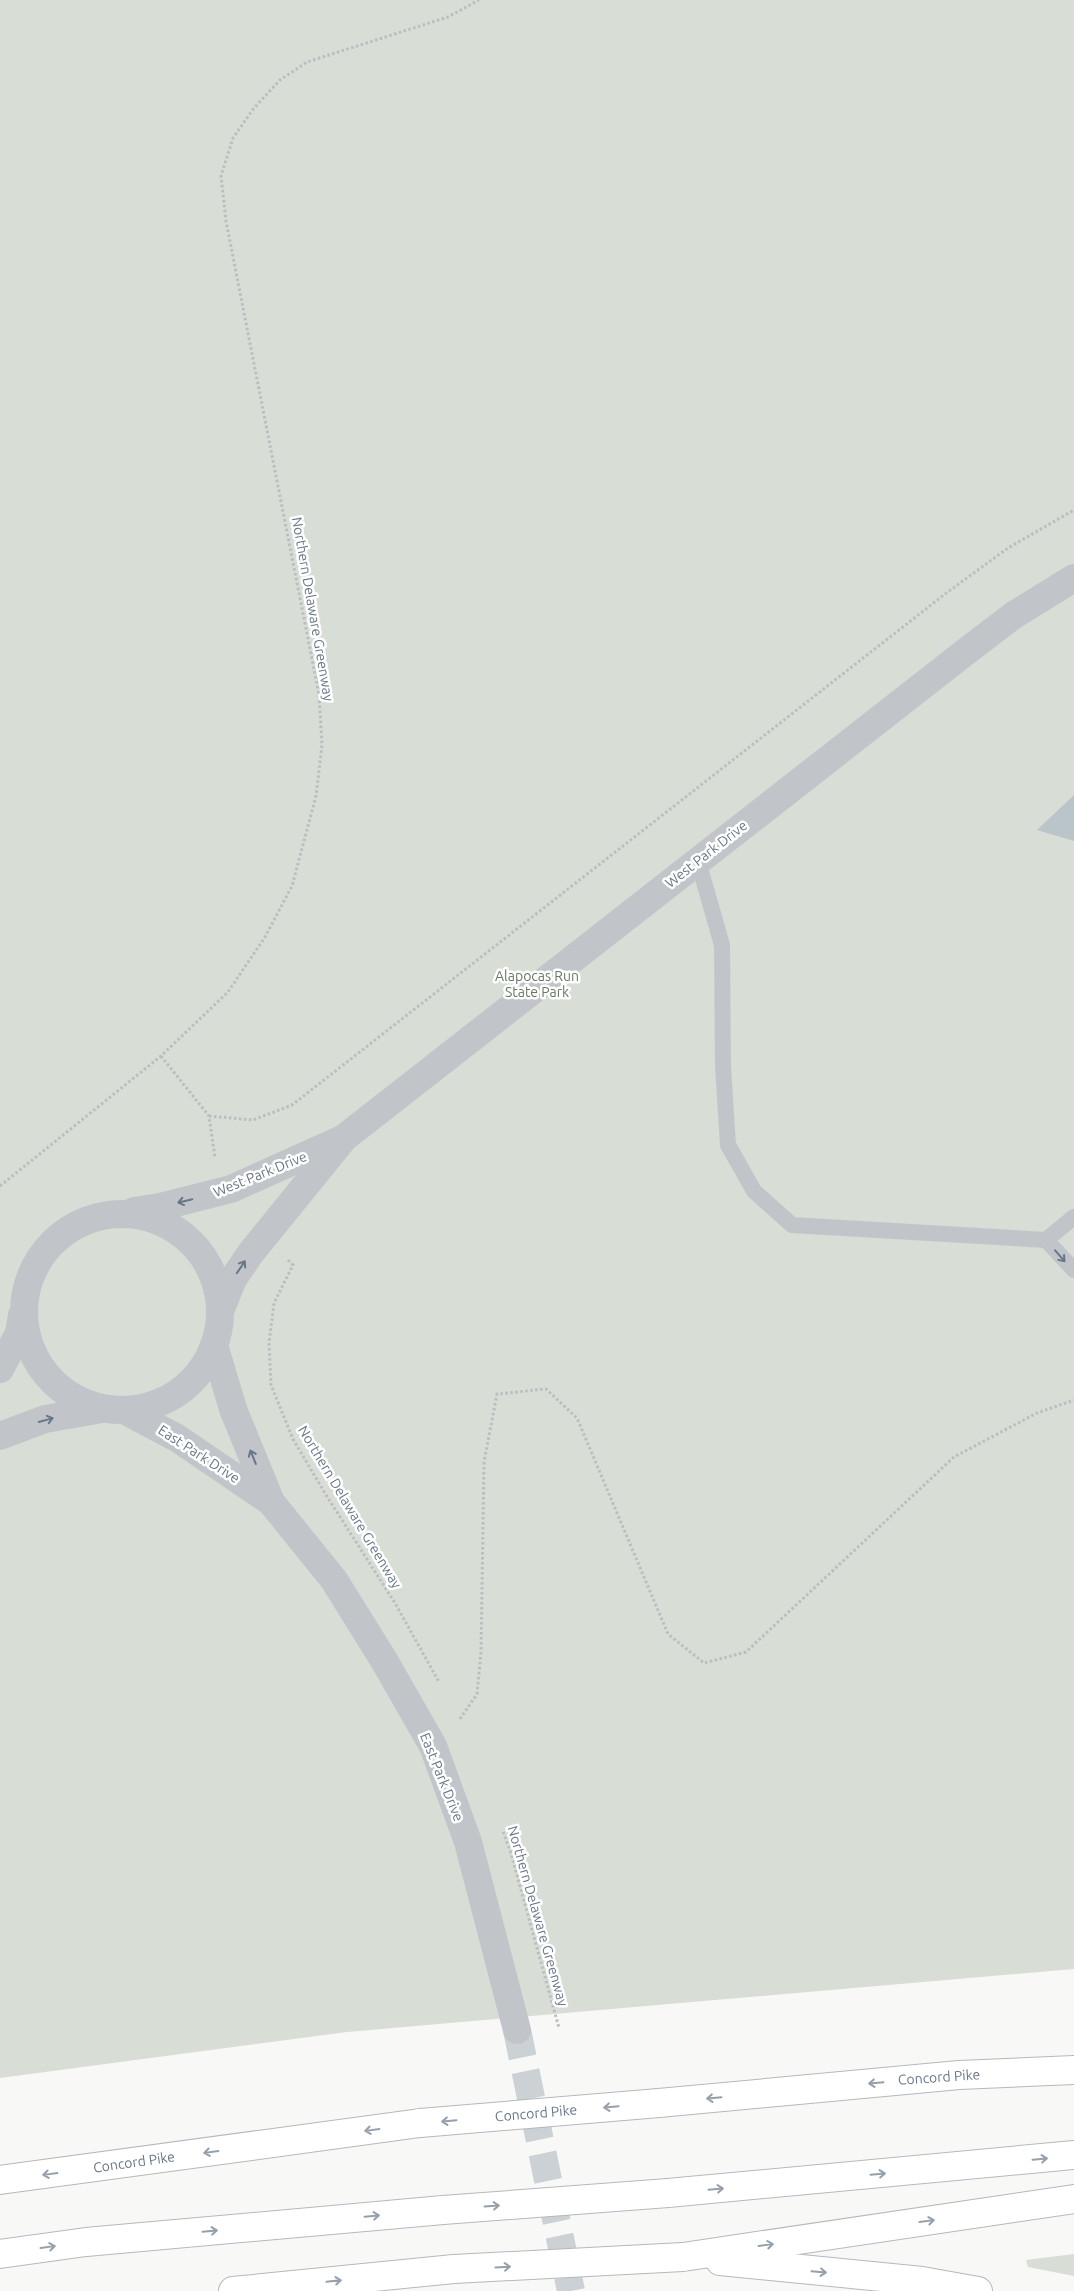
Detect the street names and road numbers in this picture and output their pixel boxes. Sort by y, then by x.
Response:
street label: Northern Delaware Greenway [289,516,337,703]
street label: West Park Drive [662,817,750,891]
street label: West Park Drive [211,1148,309,1200]
street label: East Park Drive [155,1422,243,1486]
street label: Northern Delaware Greenway [295,1423,405,1591]
street label: East Park Drive [417,1730,467,1824]
street label: Northern Delaware Greenway [505,1824,571,2008]
street label: Concord Pike [897,2066,981,2088]
street label: Concord Pike [494,2101,578,2125]
street label: Concord Pike [92,2148,176,2176]

